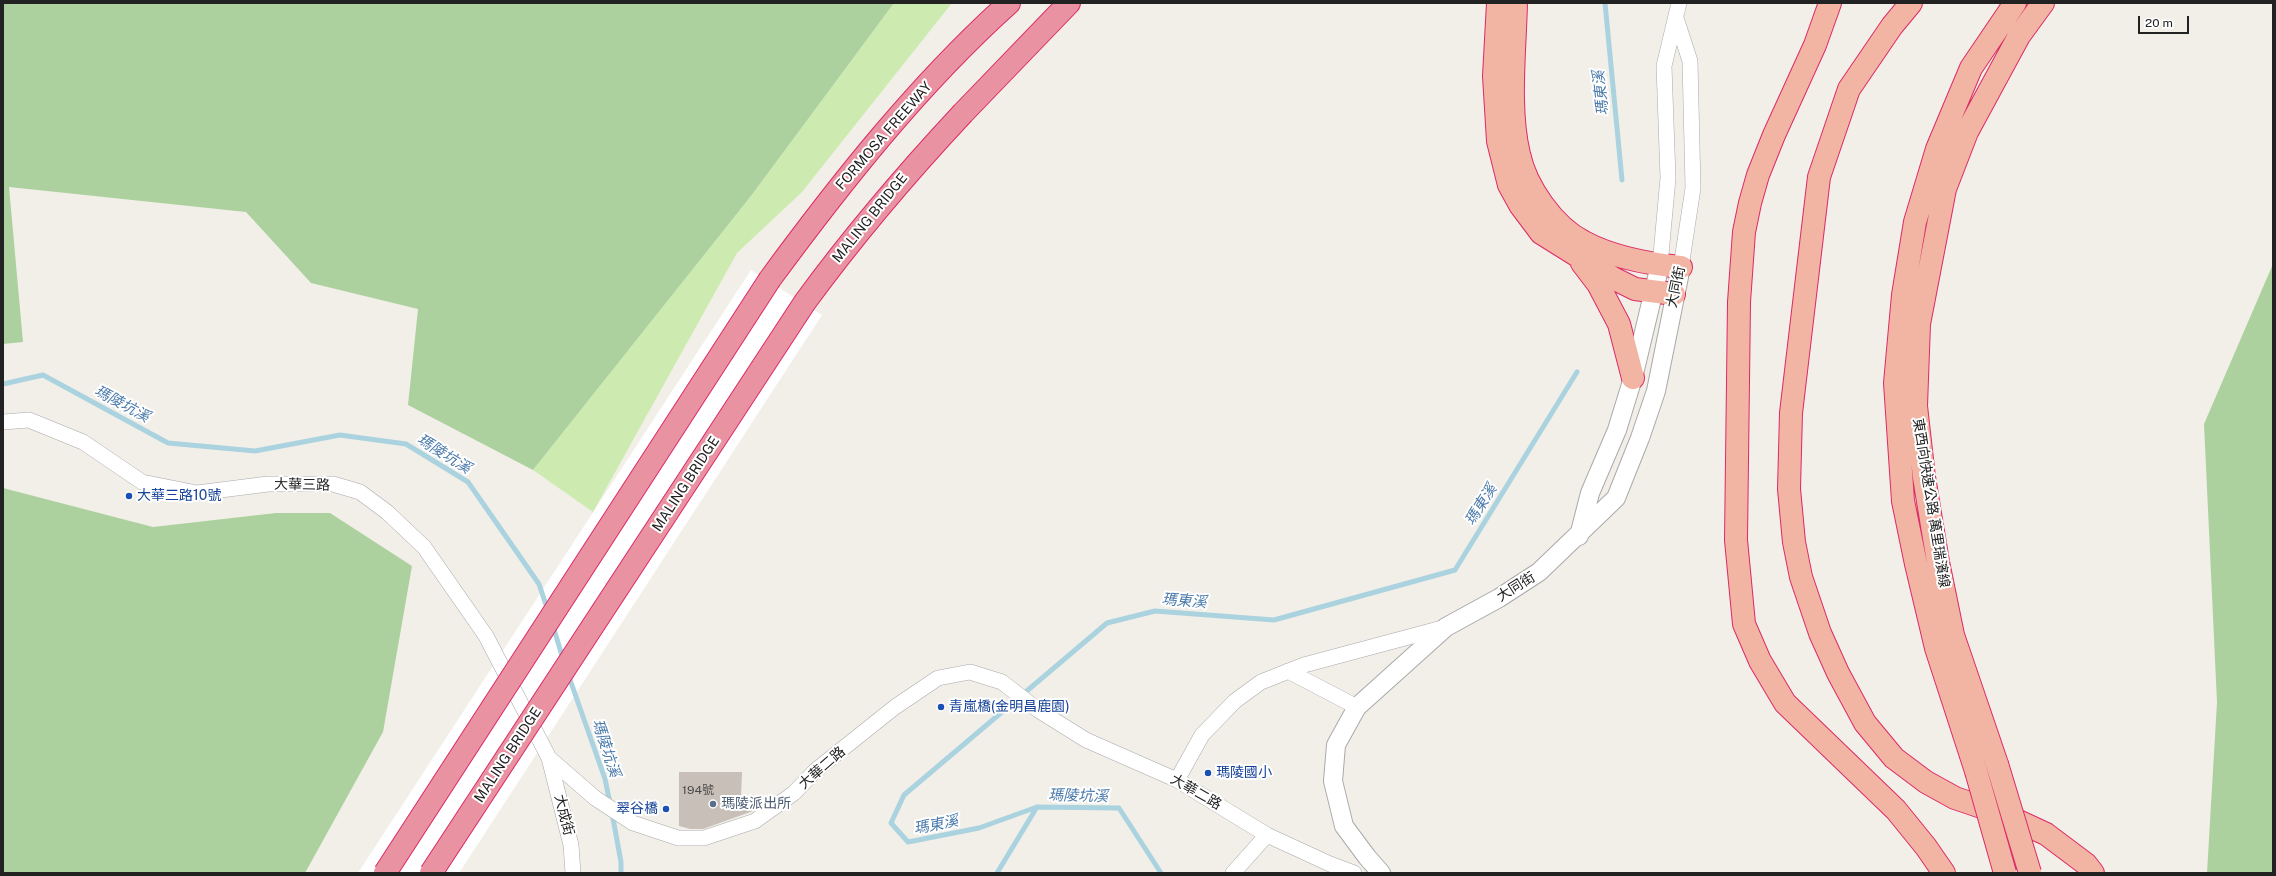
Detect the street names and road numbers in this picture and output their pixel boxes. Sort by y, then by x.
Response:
street label: FORMOSA FREEWAY [833,79,935,193]
street label: MALING BRIDGE [829,170,911,266]
street label: 大同街 [1663,265,1689,309]
street label: 東西向快速公路 萬里瑞濱線 [1909,417,1953,589]
street label: MALING BRIDGE [649,433,723,535]
street label: 大華三路 [274,476,330,494]
street label: 大同街 [1494,569,1538,605]
street label: MALING BRIDGE [471,704,545,806]
street label: 大華二路 [795,743,849,793]
street label: 大華二路 [1168,771,1224,813]
street label: 大成街 [551,793,577,837]

